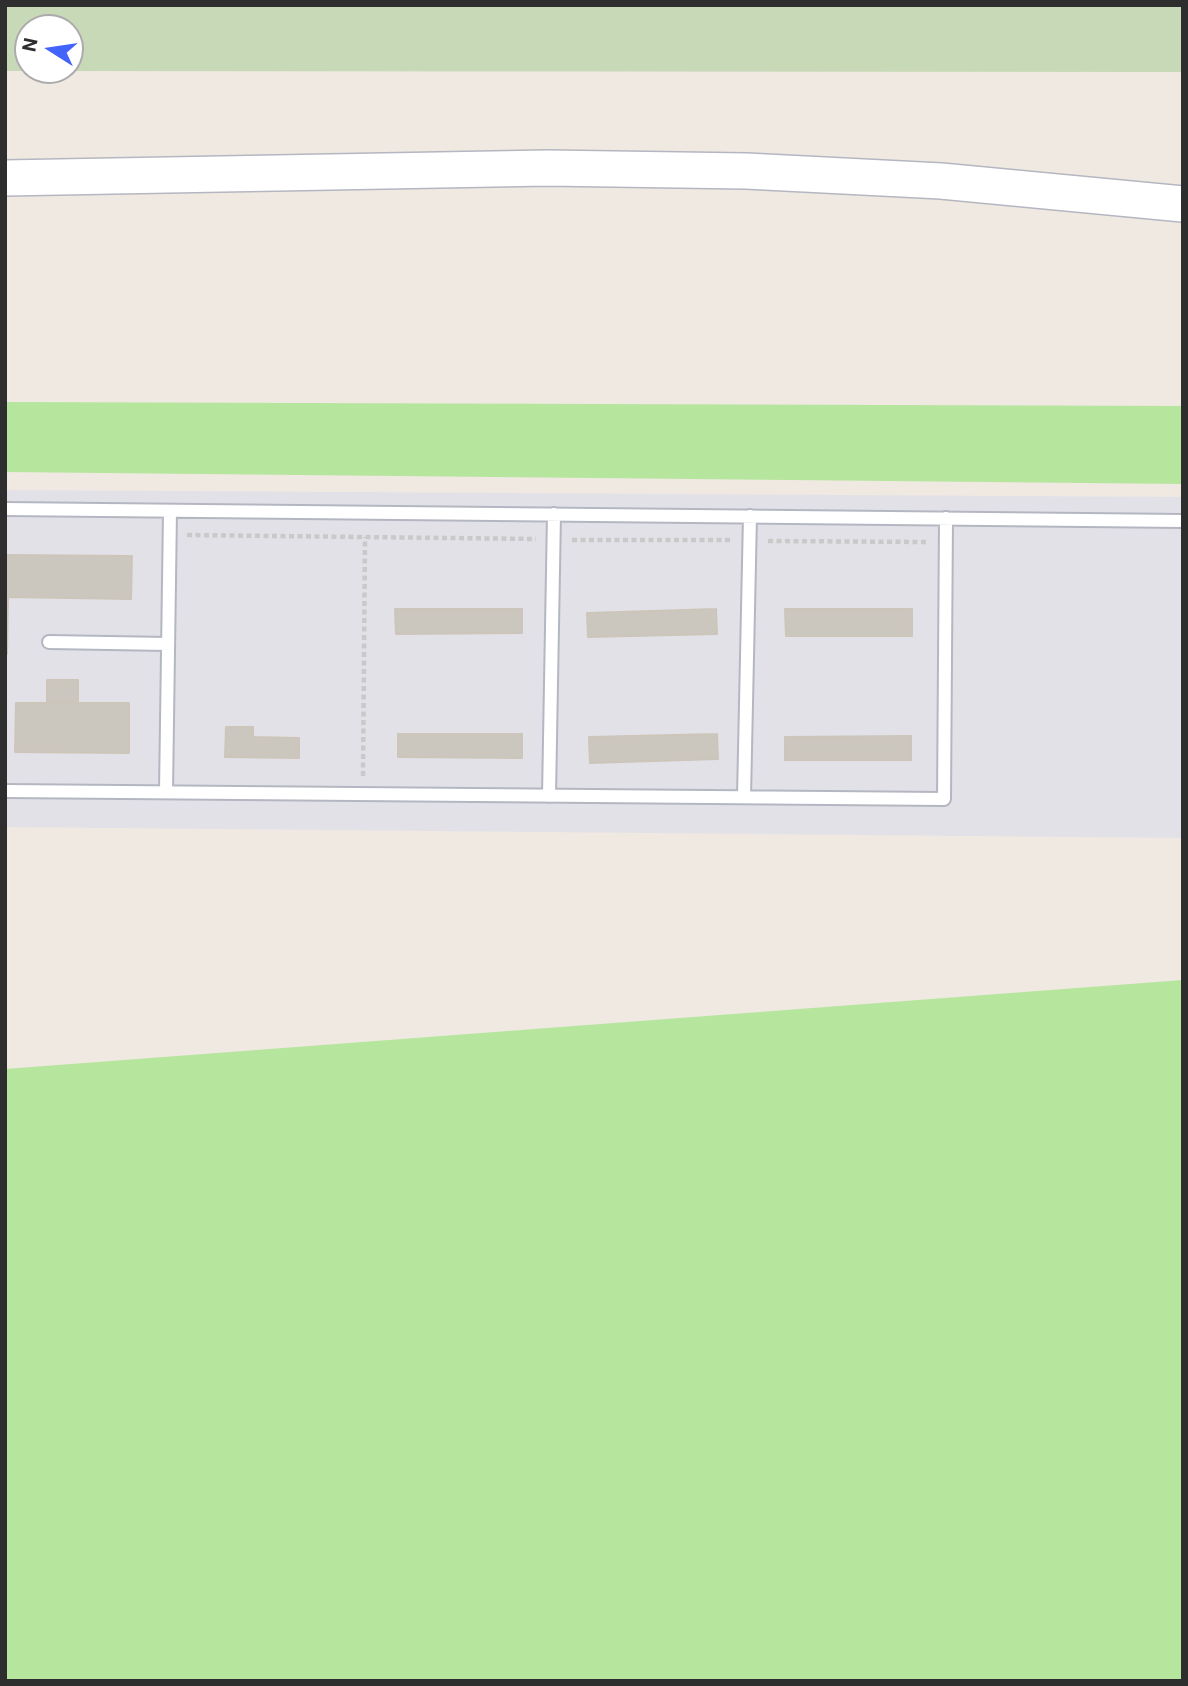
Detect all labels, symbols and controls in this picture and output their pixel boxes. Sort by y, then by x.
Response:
north arrow [14,14,84,84]
text: N [17,36,43,54]

